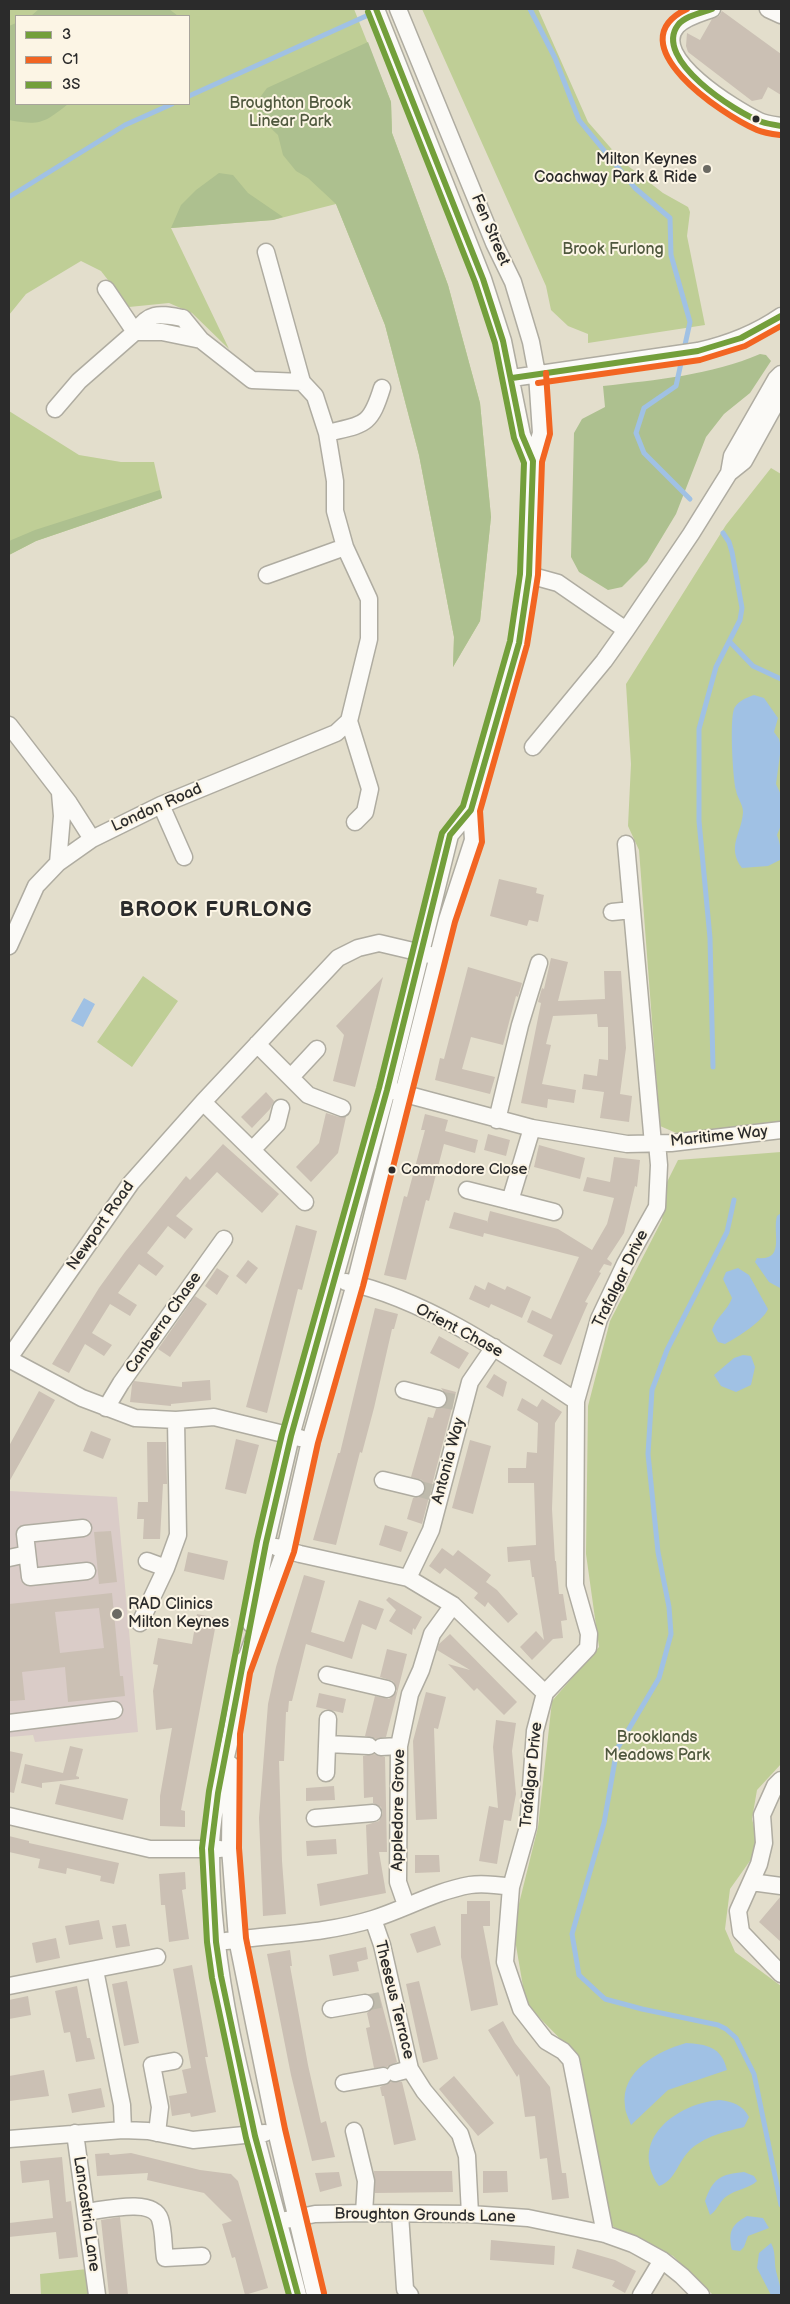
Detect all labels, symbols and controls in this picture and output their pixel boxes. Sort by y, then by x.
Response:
legend [15,15,190,105]
text: 3 [62,25,71,44]
text: C1 [62,50,78,69]
text: 3S [62,75,80,94]
park label: Broughton Brook Linear Park [229,94,351,132]
unlabelled marker [751,114,761,124]
place label: Milton Keynes Coachway Park & Ride [534,150,697,188]
marker: Milton Keynes Coachway Park & Ride [701,163,713,175]
street label: Fen Street [466,191,514,269]
park label: Brook Furlong [562,240,664,260]
street label: London Road [109,779,205,837]
district label: BROOK FURLONG [118,898,314,924]
street label: Maritime Way [669,1122,769,1152]
place label: Commodore Close [401,1161,527,1179]
marker: Commodore Close [387,1165,397,1175]
street label: Newport Road [63,1178,139,1274]
street label: Trafalgar Drive [589,1227,653,1331]
street label: Canberra Chase [122,1269,206,1377]
street label: Orient Chase [412,1300,506,1362]
street label: Antonia Way [428,1416,470,1506]
place label: RAD Clinics Milton Keynes [128,1595,229,1633]
marker: RAD Clinics Milton Keynes [110,1607,124,1621]
street label: Trafalgar Drive [517,1721,547,1829]
park label: Brooklands Meadows Park [604,1728,710,1766]
street label: Appledore Grove [388,1749,410,1871]
street label: Theseus Terrace [370,1939,418,2061]
street label: Lancastria Lane [68,2155,104,2273]
street label: Broughton Grounds Lane [334,2205,516,2227]

